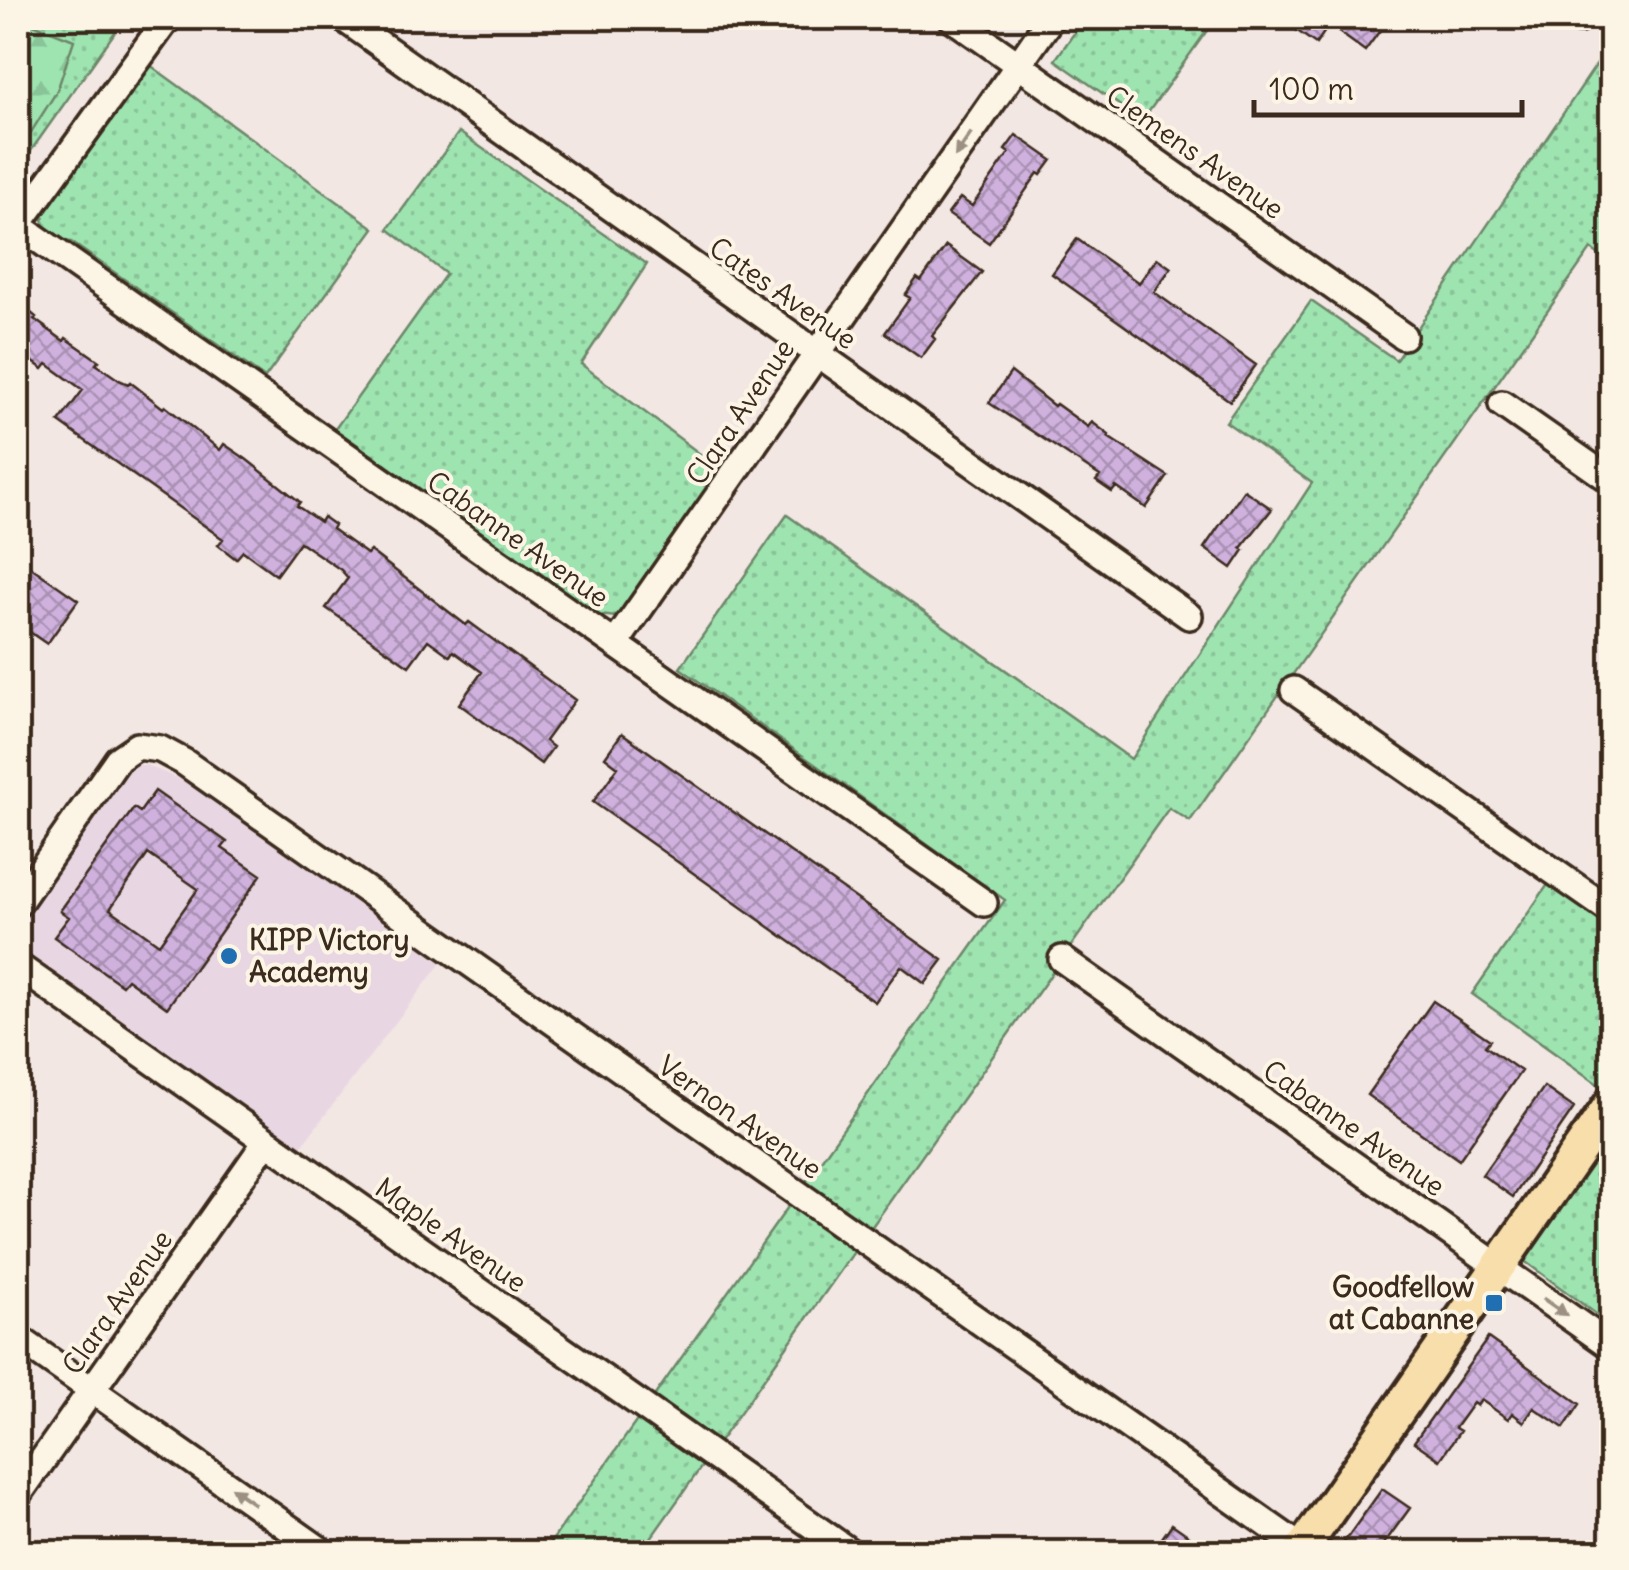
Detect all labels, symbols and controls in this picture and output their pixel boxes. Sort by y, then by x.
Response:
scale bar [1254,55,1522,117]
text: 100 m [1269,70,1354,108]
street label: Clemens Avenue [1099,77,1291,227]
one-way arrow [954,131,973,158]
street label: Cates Avenue [702,229,864,357]
street label: Clara Avenue [678,332,802,492]
street label: Cabanne Avenue [420,463,616,615]
place label: KIPP Victory Academy [249,922,409,990]
marker: KIPP Victory Academy [218,945,240,967]
street label: Vernon Avenue [651,1047,829,1187]
street label: Cabanne Avenue [1256,1052,1452,1204]
street label: Maple Avenue [368,1170,534,1300]
street label: Clara Avenue [54,1223,180,1381]
place label: Goodfellow at Cabanne [1329,1269,1474,1337]
marker: Goodfellow at Cabanne [1483,1292,1505,1314]
one-way arrow [1542,1297,1568,1316]
one-way arrow [229,1487,256,1506]

